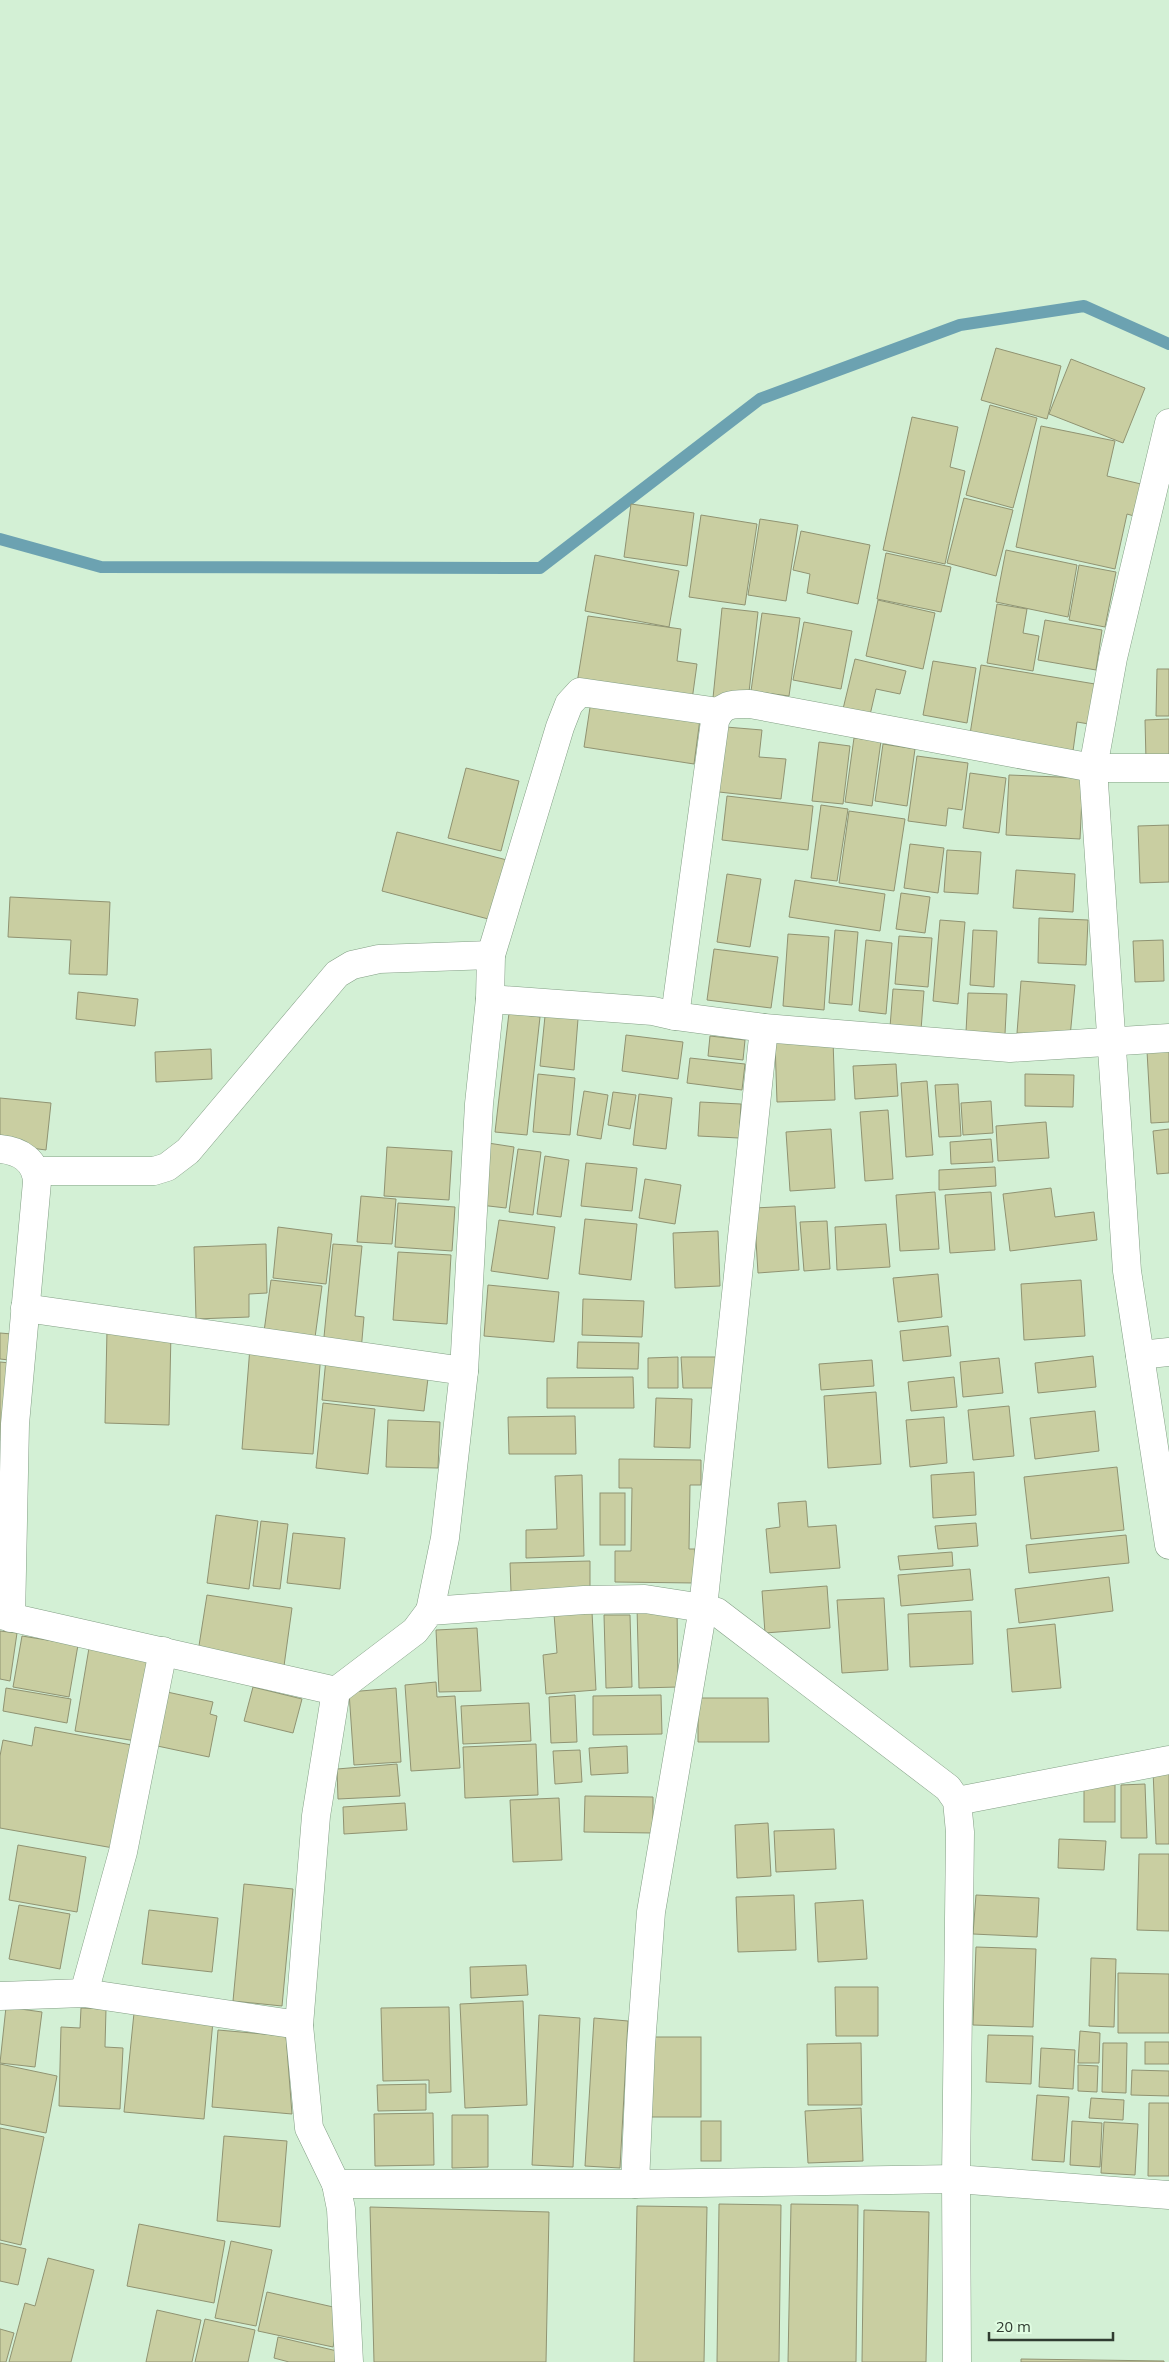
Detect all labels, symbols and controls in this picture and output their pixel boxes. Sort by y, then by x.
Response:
scale bar [989,2310,1113,2342]
text: 20 m [996,2316,1031,2336]

